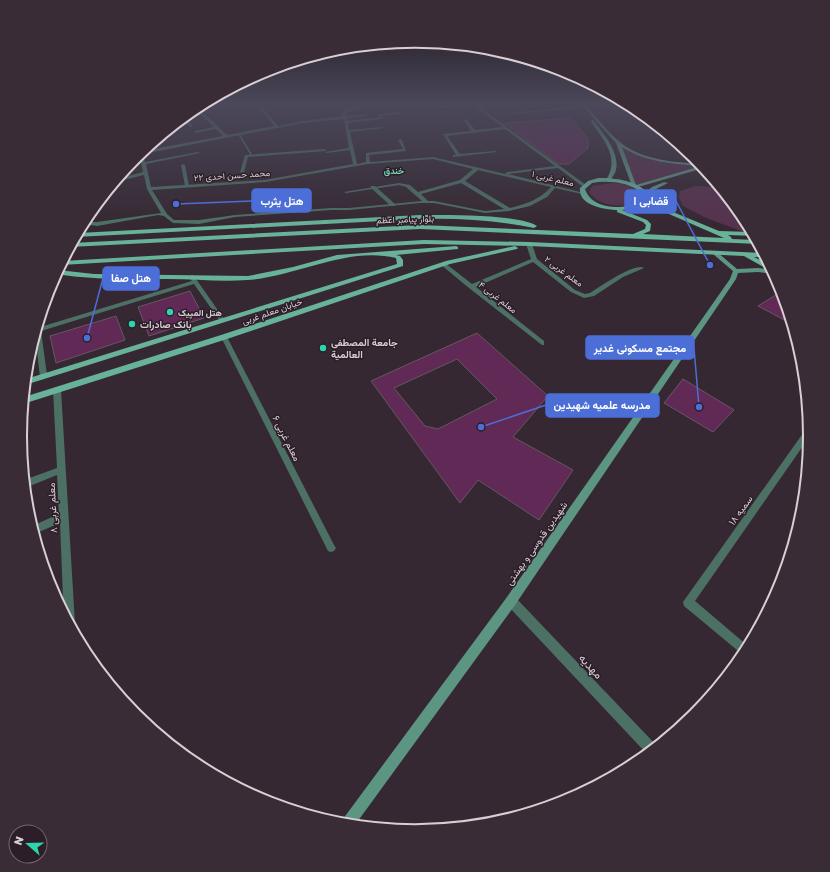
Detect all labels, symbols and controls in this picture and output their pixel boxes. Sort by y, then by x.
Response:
district label: خندق [384,165,404,177]
street label: ۲۲ محمد حسن احدی [193,167,271,183]
street label: معلم غربی ۱ [531,168,575,189]
callout: هتل یثرب [252,189,311,212]
callout: قضابی ا [625,190,676,213]
text: هتل یثرب [260,194,304,208]
text: قضابی ا [634,194,668,208]
street label: بلوار پیامبر اعظم [376,212,434,227]
street label: معلم غربی ۲ [542,253,586,290]
callout: هتل صفا [103,267,159,290]
text: هتل صفا [111,271,151,285]
street label: معلم غربی ۴ [476,279,519,316]
street label: خیابان معلم غربی [240,296,304,327]
marker: هتل المپیک [165,307,175,317]
place label: هتل المپیک [178,307,222,319]
place label: بانک صادرات [140,318,191,331]
marker: بانک صادرات [127,319,137,329]
place label: جامعة المصطفی العالمیة [331,336,398,361]
callout: مجتمع مسکونی غدیر [586,336,694,359]
text: مجتمع مسکونی غدیر [593,341,686,356]
marker: جامعة المصطفی العالمیة [318,343,328,353]
callout: مدرسه علمیه شهیدین [546,394,659,417]
text: مدرسه علمیه شهیدین [554,398,650,412]
street label: معلم غربی ۶ [269,413,304,463]
street label: معلم غربی ۸ [45,482,60,534]
street label: سمیه ۱۸ [725,493,755,528]
street label: شهیدین قدوسی و بهشتی [503,499,570,588]
street label: مهدیه [575,650,606,682]
north arrow [8,824,48,864]
text: N [11,834,26,847]

